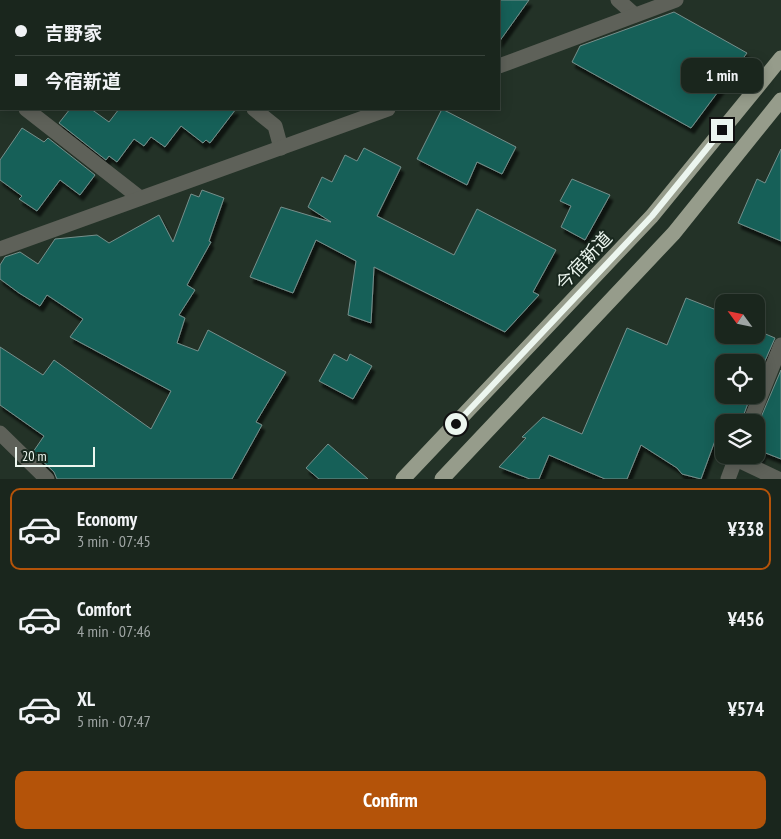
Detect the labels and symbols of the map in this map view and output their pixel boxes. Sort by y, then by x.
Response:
callout: 1 min [681,58,763,92]
route end [711,119,733,141]
street label: 今宿新道 [551,226,617,295]
north arrow [715,294,765,344]
route start [445,413,467,435]
scale bar [15,444,95,467]

